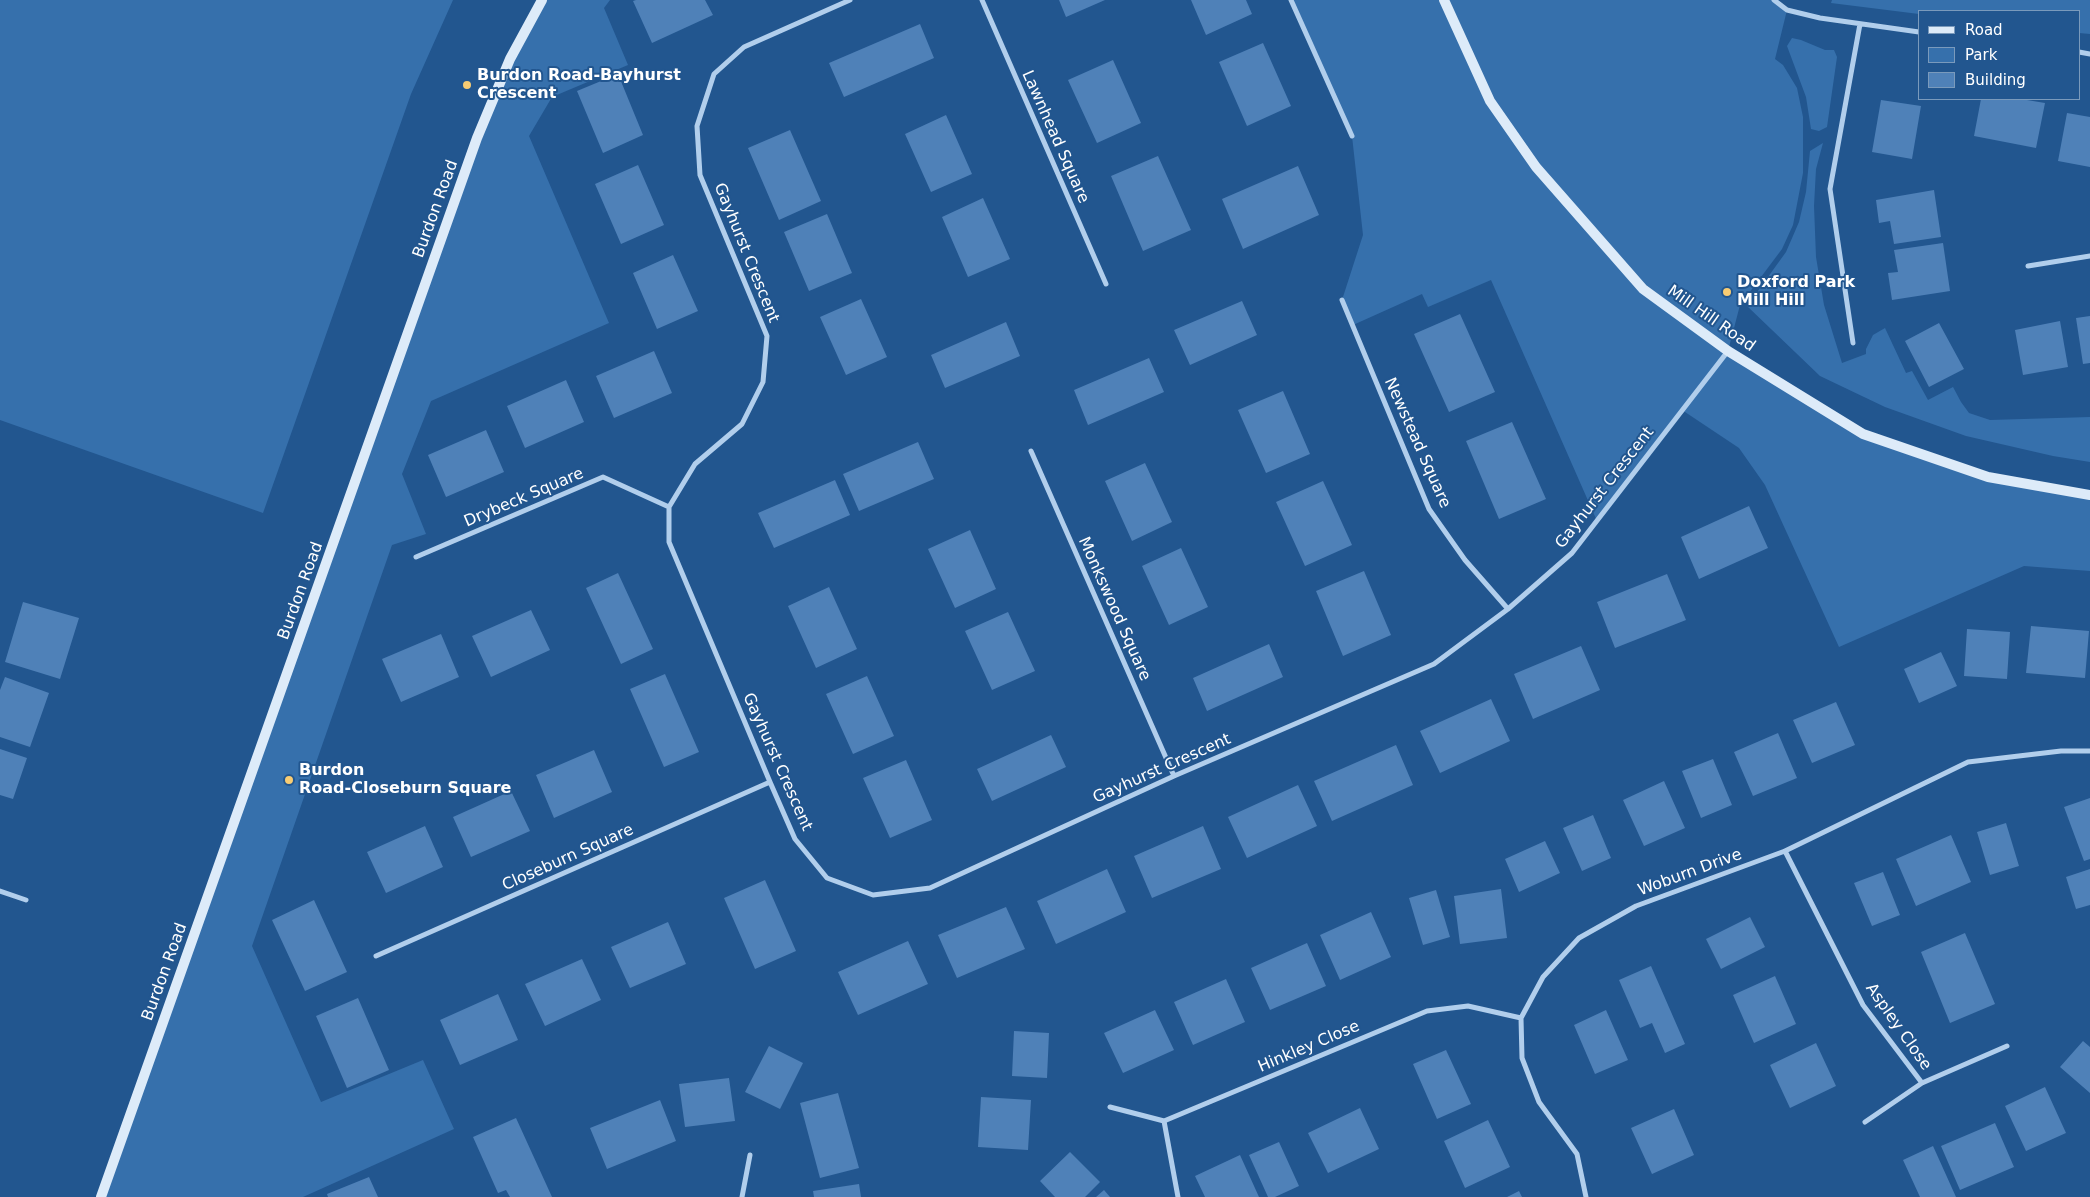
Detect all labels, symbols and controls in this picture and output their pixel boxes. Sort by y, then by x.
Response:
legend [1918,10,2080,100]
text: Road [1965,21,2003,39]
text: Park [1965,46,1997,64]
place label: Burdon Road-Bayhurst Crescent [477,66,681,104]
street label: Lawnhead Square [1017,68,1093,206]
text: Building [1965,71,2026,89]
marker: Burdon Road-Bayhurst Crescent [461,79,473,91]
street label: Burdon Road [409,157,463,261]
street label: Gayhurst Crescent [709,180,783,326]
place label: Doxford Park Mill Hill [1737,273,1855,311]
street label: Mill Hill Road [1663,282,1759,356]
marker: Doxford Park Mill Hill [1721,286,1733,298]
street label: Newstead Square [1380,375,1454,511]
street label: Gayhurst Crescent [1552,423,1658,553]
street label: Drybeck Square [461,464,587,532]
street label: Monkswood Square [1074,534,1154,684]
street label: Burdon Road [274,539,328,643]
street label: Gayhurst Crescent [738,690,816,834]
street label: Gayhurst Crescent [1090,730,1234,808]
place label: Burdon Road-Closeburn Square [299,761,511,799]
marker: Burdon Road-Closeburn Square [283,774,295,786]
street label: Closeburn Square [499,820,637,896]
street label: Woburn Drive [1635,845,1745,901]
street label: Burdon Road [138,920,192,1024]
street label: Aspley Close [1861,980,1935,1074]
street label: Hinkley Close [1255,1017,1363,1077]

